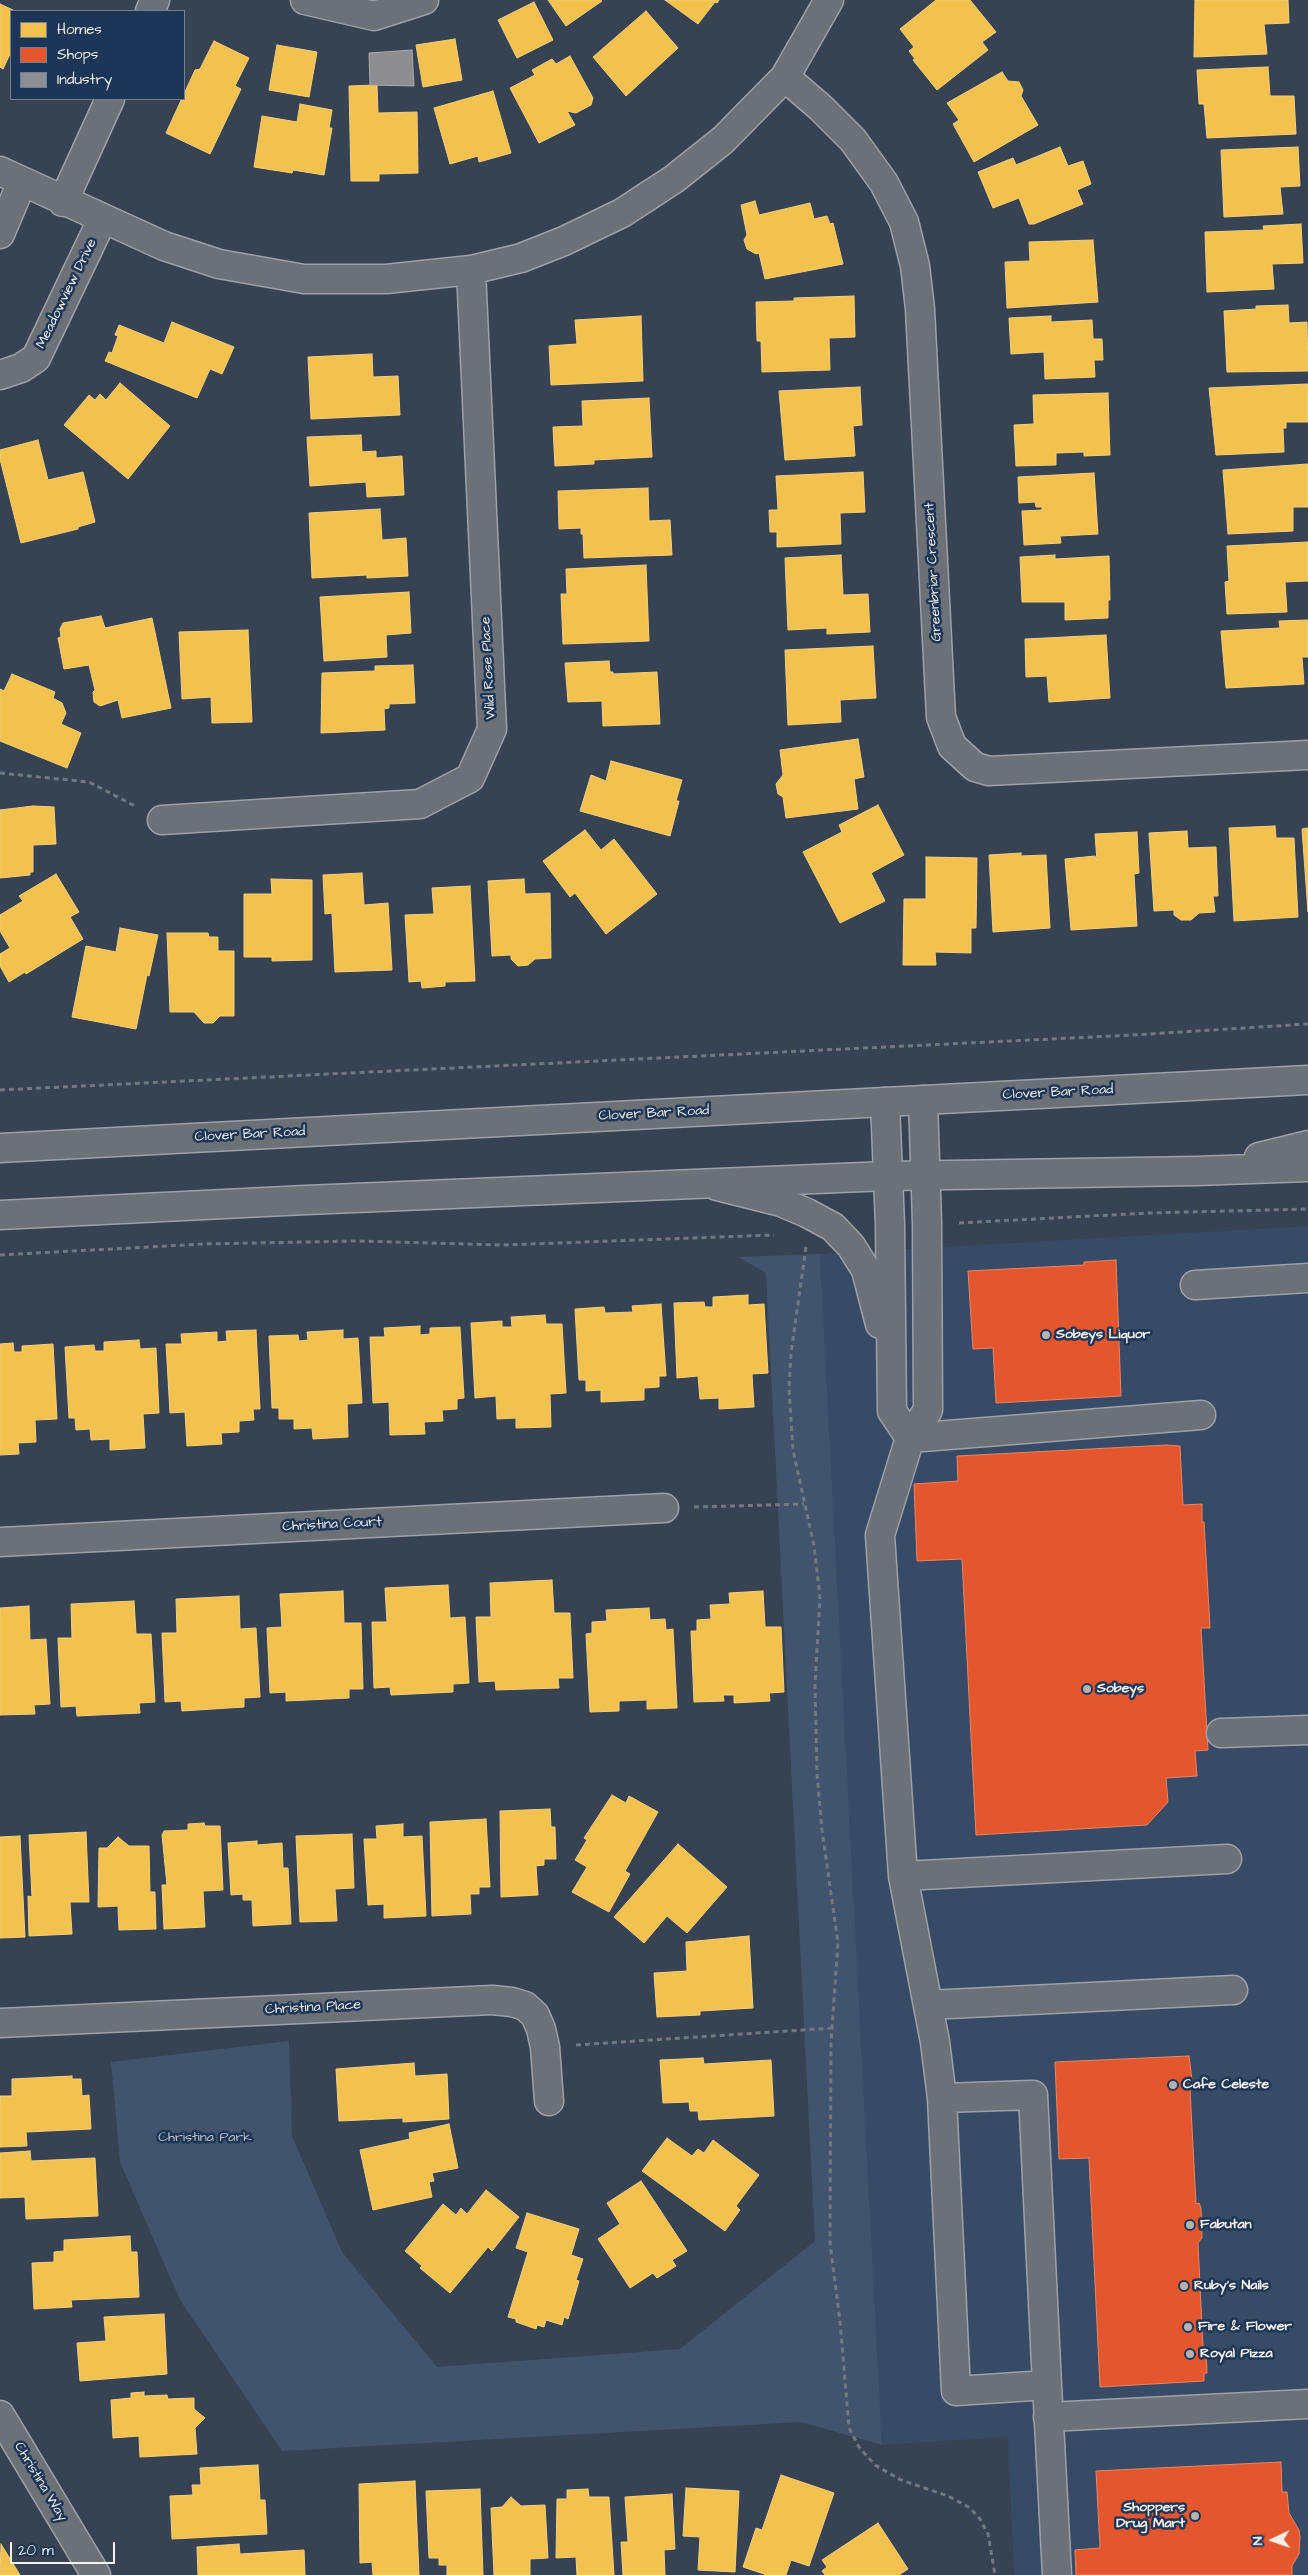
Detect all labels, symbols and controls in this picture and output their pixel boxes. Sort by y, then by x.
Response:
legend [10,10,185,100]
text: Homes [57,19,102,40]
text: Shops [57,44,98,65]
text: Industry [57,69,112,90]
street label: Meadowview Drive [33,236,101,352]
street label: Greenbriar Crescent [922,502,946,642]
street label: Wild Rose Place [478,616,500,720]
street label: Clover Bar Road [1002,1082,1114,1104]
street label: Clover Bar Road [598,1103,710,1125]
street label: Clover Bar Road [194,1124,306,1146]
place label: Sobeys Liquor [1056,1327,1150,1343]
marker: Sobeys Liquor [1040,1329,1052,1341]
street label: Christina Court [282,1514,382,1536]
place label: Sobeys [1097,1681,1144,1697]
marker: Sobeys [1081,1683,1093,1695]
street label: Christina Place [265,1997,361,2019]
place label: Cafe Celeste [1183,2077,1269,2093]
marker: Cafe Celeste [1167,2079,1179,2091]
park label: Christina Park [158,2130,252,2146]
place label: Fabutan [1200,2217,1252,2233]
marker: Fabutan [1184,2219,1196,2231]
place label: Ruby's Nails [1194,2278,1269,2294]
marker: Ruby's Nails [1178,2280,1190,2292]
place label: Fire & Flower [1198,2319,1292,2335]
marker: Fire & Flower [1182,2321,1194,2333]
place label: Royal Pizza [1200,2346,1273,2362]
marker: Royal Pizza [1184,2348,1196,2360]
street label: Christina Way [10,2439,70,2525]
place label: Shoppers Drug Mart [1116,2500,1185,2532]
marker: Shoppers Drug Mart [1189,2510,1201,2522]
north arrow [1248,2515,1298,2565]
scale bar [12,2532,118,2564]
text: N [1248,2536,1268,2546]
text: 20 m [18,2540,54,2561]

